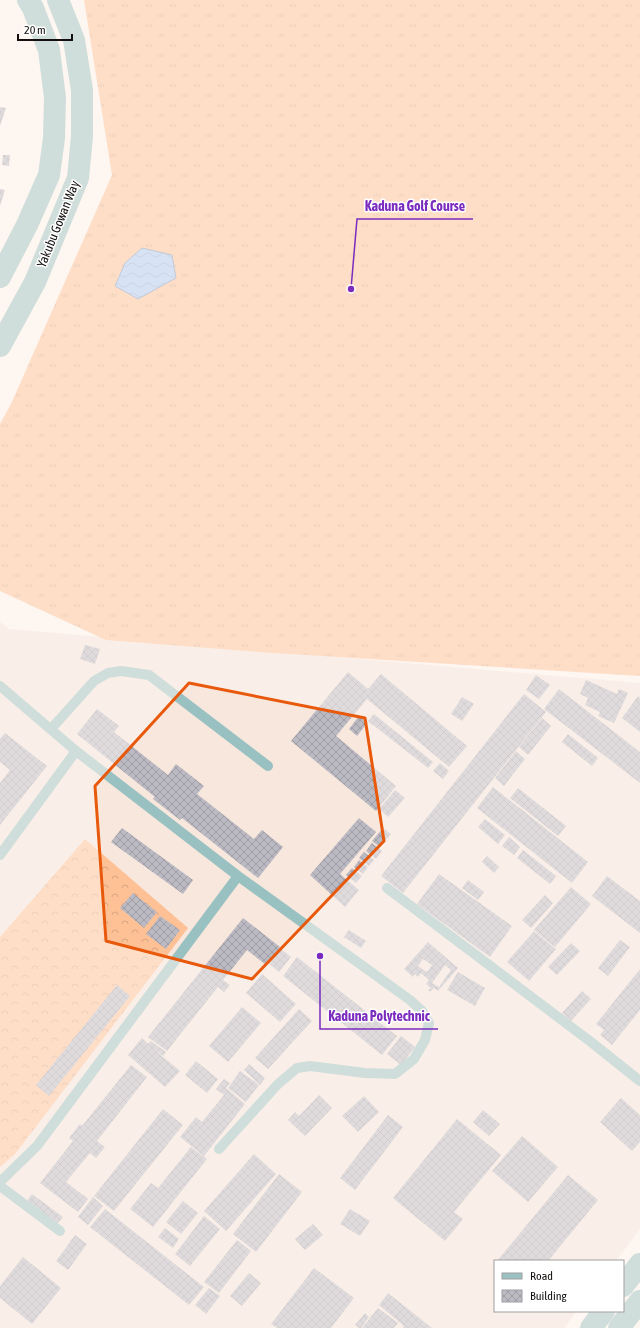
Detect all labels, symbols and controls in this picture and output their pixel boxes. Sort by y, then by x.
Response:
scale bar [18,16,72,42]
text: 20 m [24,23,46,37]
street label: Yakubu Gowan Way [34,178,82,270]
callout: Kaduna Golf Course [357,193,473,219]
text: Kaduna Golf Course [365,198,465,214]
callout: Kaduna Polytechnic [320,1003,438,1029]
text: Kaduna Polytechnic [328,1008,431,1024]
legend [494,1260,624,1312]
text: Road [530,1269,553,1283]
text: Building [530,1289,568,1303]

